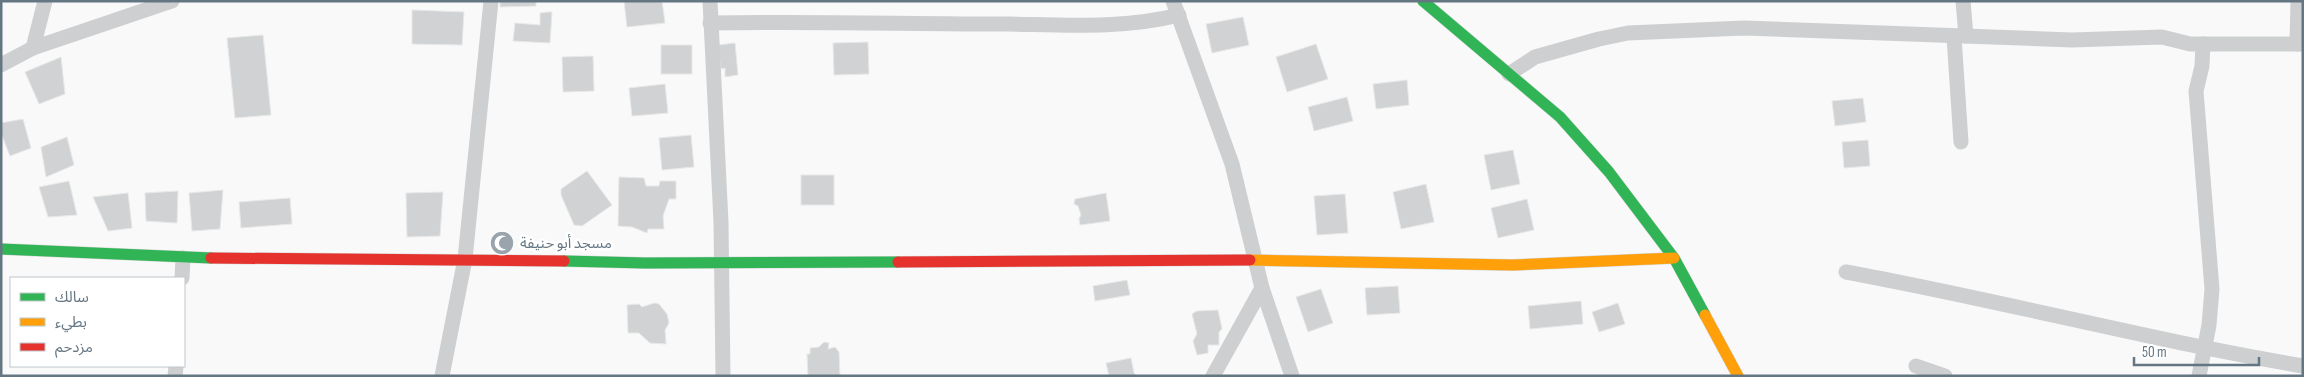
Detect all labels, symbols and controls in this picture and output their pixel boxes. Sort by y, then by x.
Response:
mosque icon: مسجد أبو حنيفة [489,230,515,256]
place label: مسجد أبو حنيفة [520,234,612,253]
legend [10,277,185,367]
text: سالك [55,288,89,307]
text: بطيء [55,313,87,333]
scale bar [2134,334,2259,366]
text: مزدحم [55,338,93,358]
text: 50 m [2142,343,2167,362]

